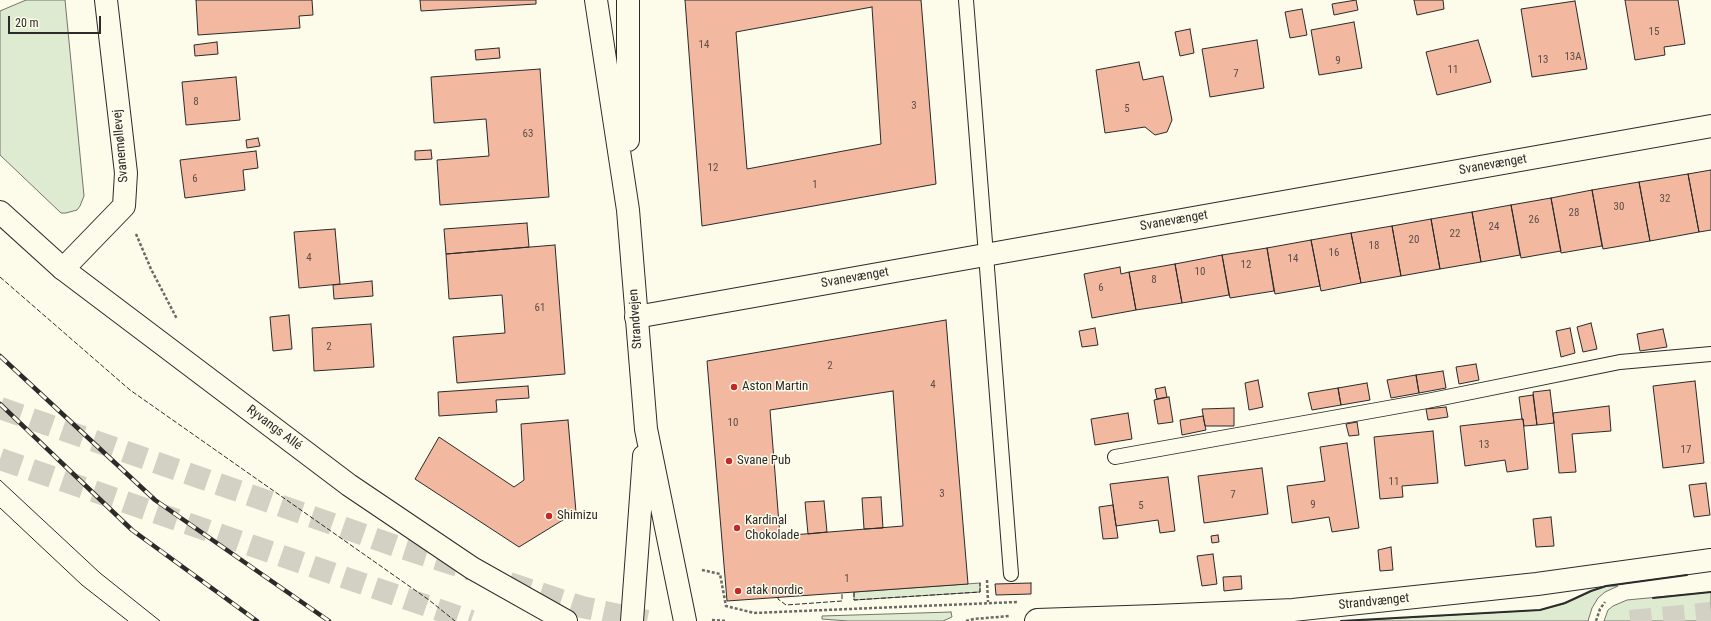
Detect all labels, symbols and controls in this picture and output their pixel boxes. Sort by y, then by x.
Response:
scale bar [10,8,103,34]
text: 20 m [15,16,39,30]
house number: 15 [1649,25,1659,39]
house number: 14 [699,38,709,52]
house number: 13A [1564,50,1582,64]
house number: 13 [1538,53,1548,67]
house number: 9 [1335,54,1341,68]
house number: 11 [1448,63,1458,77]
house number: 7 [1233,67,1239,81]
house number: 8 [193,95,199,109]
house number: 3 [911,99,917,113]
house number: 5 [1124,102,1130,116]
street label: Svanemøllevej [110,109,132,183]
house number: 63 [523,127,533,141]
street label: Svanevænget [1458,151,1528,179]
house number: 12 [708,161,718,175]
house number: 6 [192,172,198,186]
house number: 1 [812,178,818,192]
house number: 32 [1660,192,1670,206]
house number: 30 [1614,200,1624,214]
house number: 28 [1569,206,1579,220]
street label: Svanevænget [1139,207,1209,235]
house number: 26 [1529,213,1539,227]
house number: 24 [1489,220,1499,234]
house number: 22 [1450,227,1460,241]
house number: 20 [1409,233,1419,247]
house number: 18 [1369,239,1379,253]
house number: 16 [1329,246,1339,260]
house number: 4 [306,251,312,265]
house number: 14 [1288,252,1298,266]
house number: 12 [1241,258,1251,272]
street label: Svanevænget [820,264,890,292]
house number: 10 [1195,265,1205,279]
house number: 8 [1151,273,1157,287]
house number: 6 [1098,281,1104,295]
street label: Strandvejen [626,288,646,350]
house number: 61 [535,301,545,315]
house number: 2 [326,340,332,354]
house number: 2 [827,359,833,373]
house number: 4 [930,378,936,392]
place label: Aston Martin [742,379,808,395]
marker: Aston Martin [729,382,739,392]
street label: Ryvangs Allé [243,402,305,454]
house number: 10 [728,416,738,430]
house number: 13 [1479,438,1489,452]
house number: 17 [1681,443,1691,457]
place label: Svane Pub [737,453,791,469]
marker: Svane Pub [724,456,734,466]
house number: 11 [1389,475,1399,489]
house number: 3 [939,487,945,501]
house number: 7 [1230,488,1236,502]
house number: 9 [1310,498,1316,512]
house number: 5 [1138,499,1144,513]
place label: Shimizu [557,508,598,524]
marker: Shimizu [544,511,554,521]
place label: Kardinal Chokolade [745,513,799,544]
marker: Kardinal Chokolade [732,523,742,533]
house number: 1 [844,572,850,586]
place label: atak nordic [746,583,803,599]
marker: atak nordic [733,586,743,596]
street label: Strandvænget [1338,591,1410,613]

